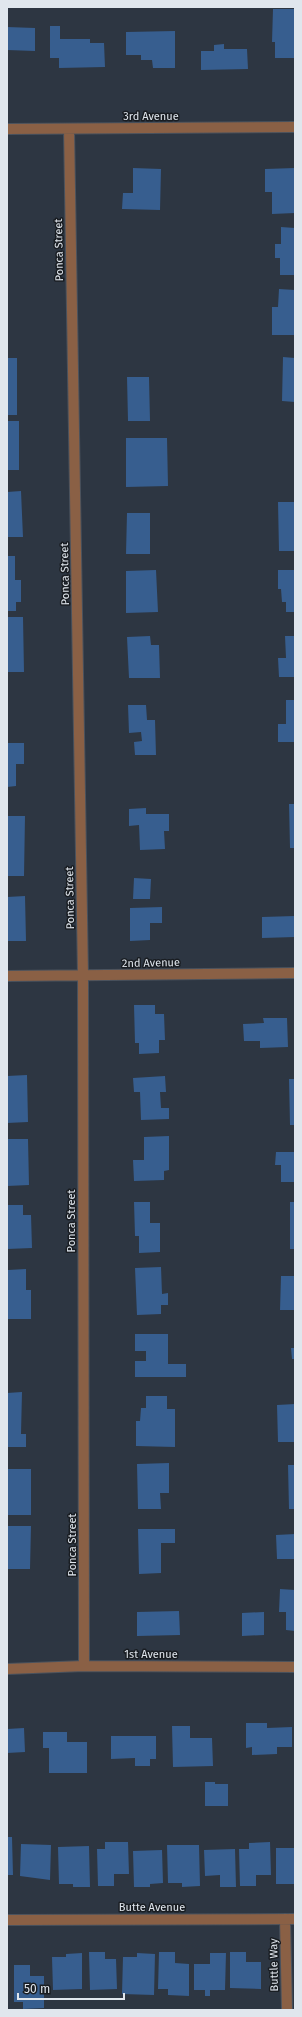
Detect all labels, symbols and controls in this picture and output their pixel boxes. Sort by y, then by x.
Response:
street label: 3rd Avenue [123,110,179,123]
street label: Ponca Street [52,218,66,282]
street label: Ponca Street [58,542,72,606]
street label: Ponca Street [63,866,77,930]
street label: 2nd Avenue [122,956,180,970]
street label: Ponca Street [65,1190,78,1252]
street label: Ponca Street [66,1514,79,1576]
street label: 1st Avenue [124,1648,178,1661]
street label: Butte Avenue [119,1901,185,1914]
street label: Buttle Way [267,1938,281,1992]
scale bar [18,1975,124,2001]
text: 50 m [24,1982,50,1996]

